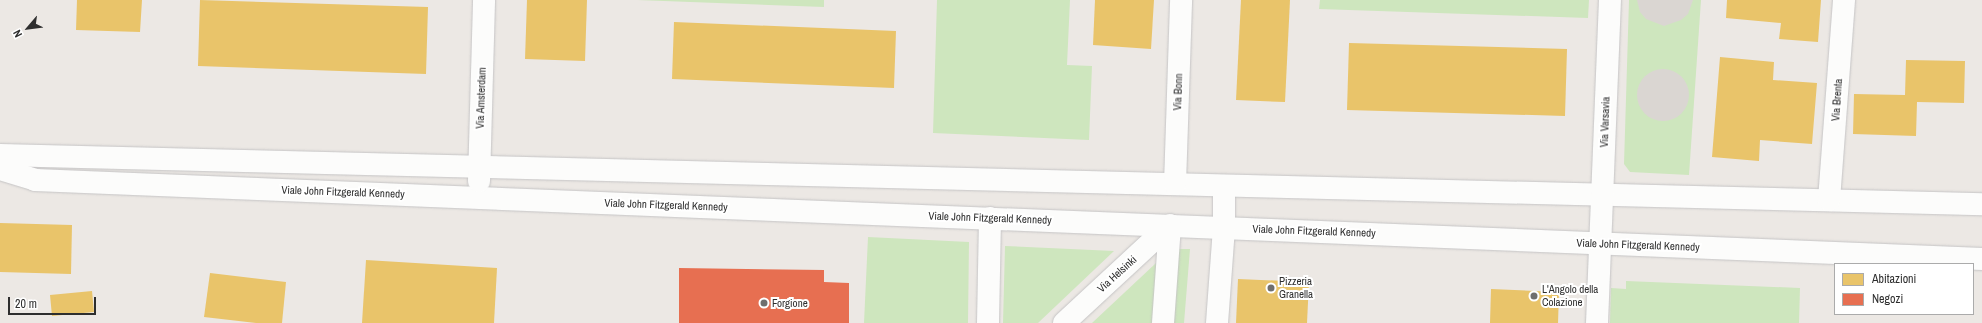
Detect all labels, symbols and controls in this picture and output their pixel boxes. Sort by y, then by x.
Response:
north arrow [8,8,48,48]
text: N [10,27,25,40]
street label: Via Amsterdam [473,67,489,129]
street label: Via Bonn [1171,73,1185,111]
street label: Via Brenta [1829,78,1845,122]
street label: Via Varsavia [1598,96,1612,148]
street label: Viale John Fitzgerald Kennedy [281,183,405,201]
street label: Viale John Fitzgerald Kennedy [604,196,728,214]
street label: Viale John Fitzgerald Kennedy [928,209,1052,227]
street label: Viale John Fitzgerald Kennedy [1252,222,1376,240]
street label: Viale John Fitzgerald Kennedy [1576,236,1700,254]
street label: Via Helsinki [1095,253,1139,295]
legend [1834,263,1974,315]
text: Abitazioni [1872,271,1916,287]
place label: Pizzeria Granella [1279,275,1313,301]
marker: Pizzeria Granella [1266,283,1276,293]
place label: L'Angolo della Colazione [1542,283,1598,309]
scale bar [10,289,98,315]
marker: L'Angolo della Colazione [1529,291,1539,301]
text: Negozi [1872,291,1903,307]
text: 20 m [15,296,37,312]
place label: Forgione [772,296,808,310]
marker: Forgione [759,298,769,308]

